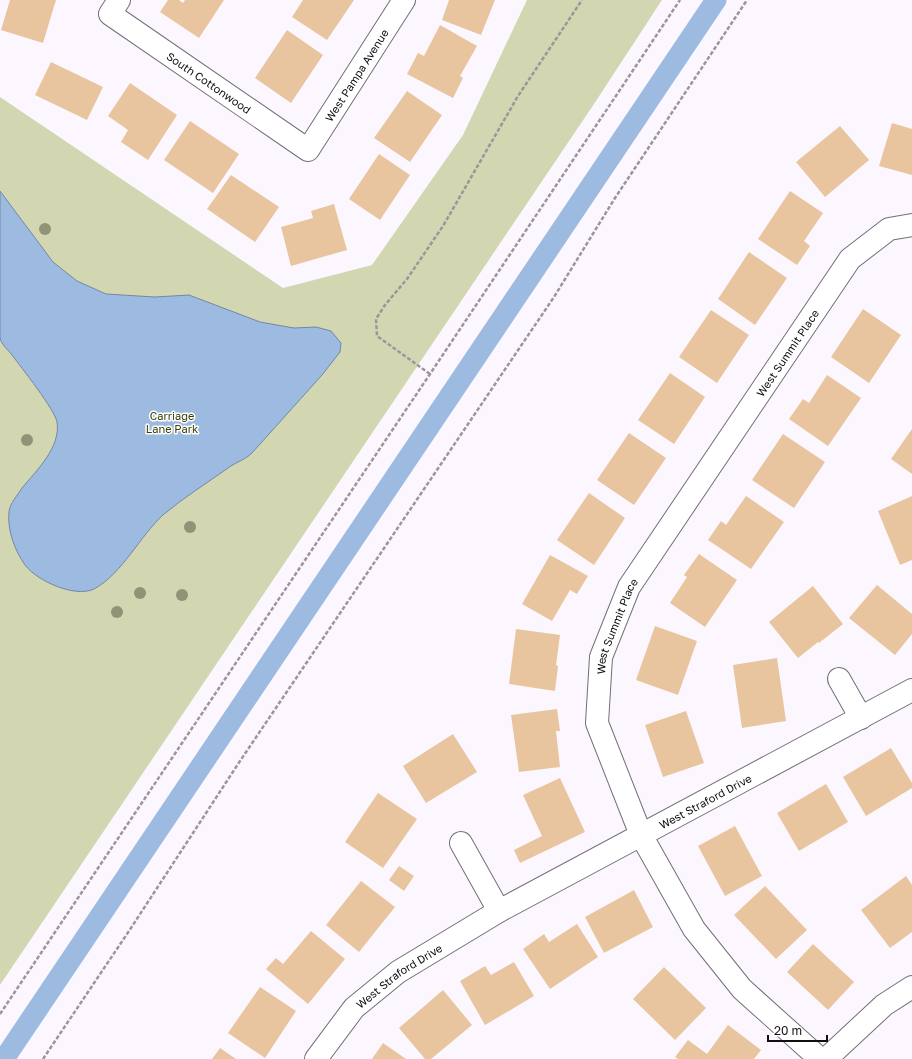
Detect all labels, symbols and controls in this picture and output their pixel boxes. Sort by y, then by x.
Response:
street label: West Pampa Avenue [322,26,390,124]
street label: South Cottonwood [165,49,254,116]
street label: West Summit Place [753,307,821,399]
park label: Carriage Lane Park [146,409,198,435]
street label: West Summit Place [593,575,640,674]
street label: West Straford Drive [657,771,753,831]
street label: West Straford Drive [353,941,444,1010]
scale bar [768,1017,827,1043]
text: 20 m [774,1023,802,1038]

